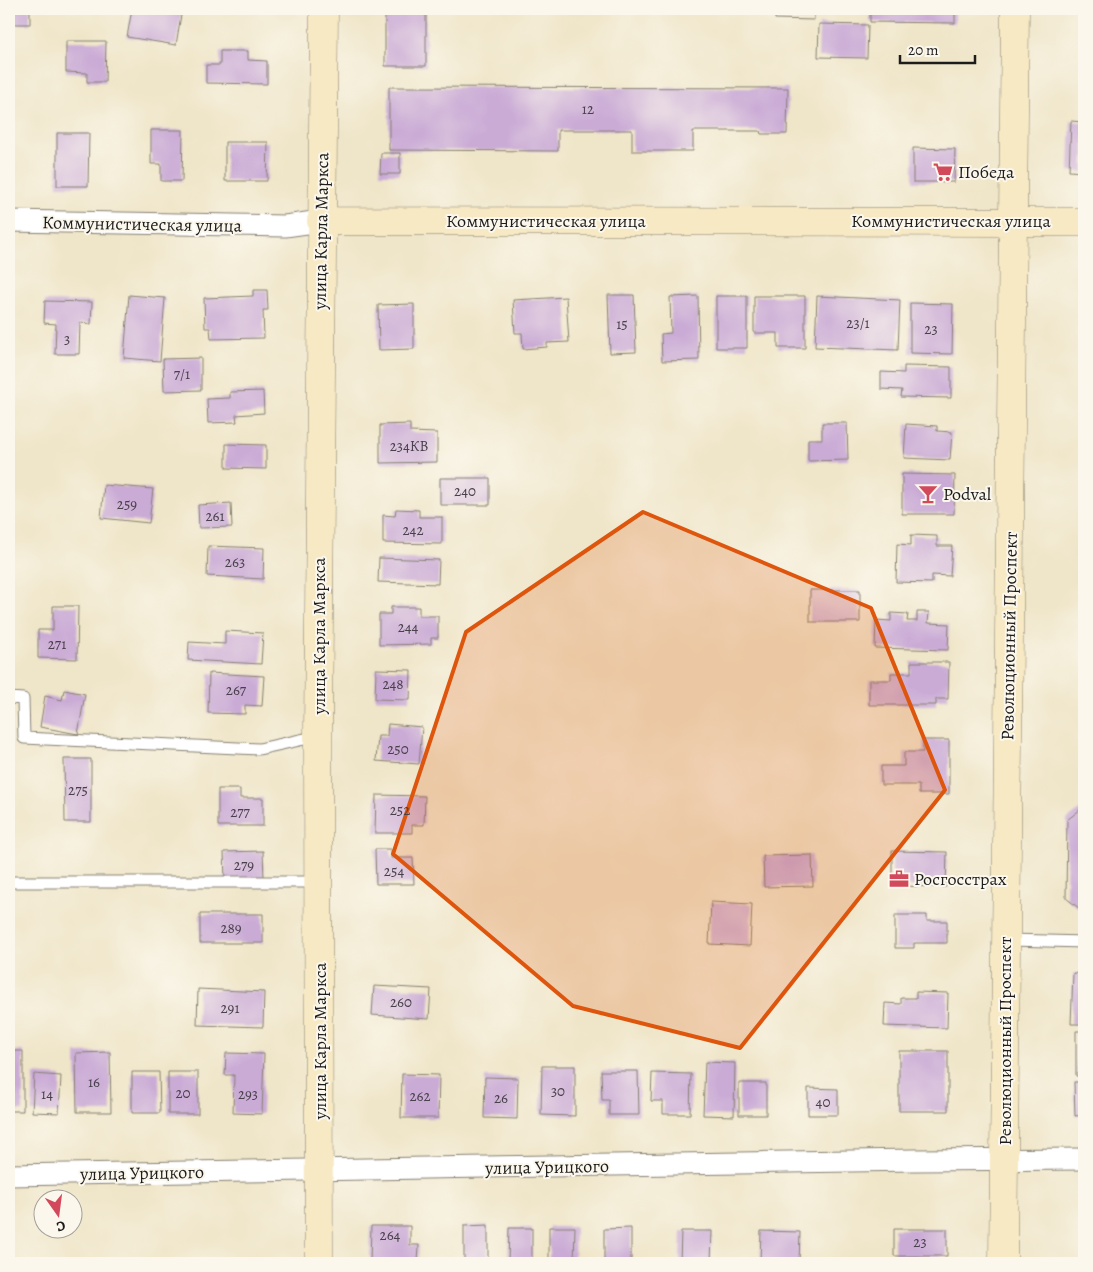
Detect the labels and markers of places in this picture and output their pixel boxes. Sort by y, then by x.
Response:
place label: Победа [958,160,1015,184]
supermarket icon: Победа [932,161,954,183]
place label: Podval [943,482,992,506]
bar icon: Podval [917,483,939,505]
place label: Росгосстрах [914,867,1007,891]
office icon: Росгосстрах [888,868,910,890]

